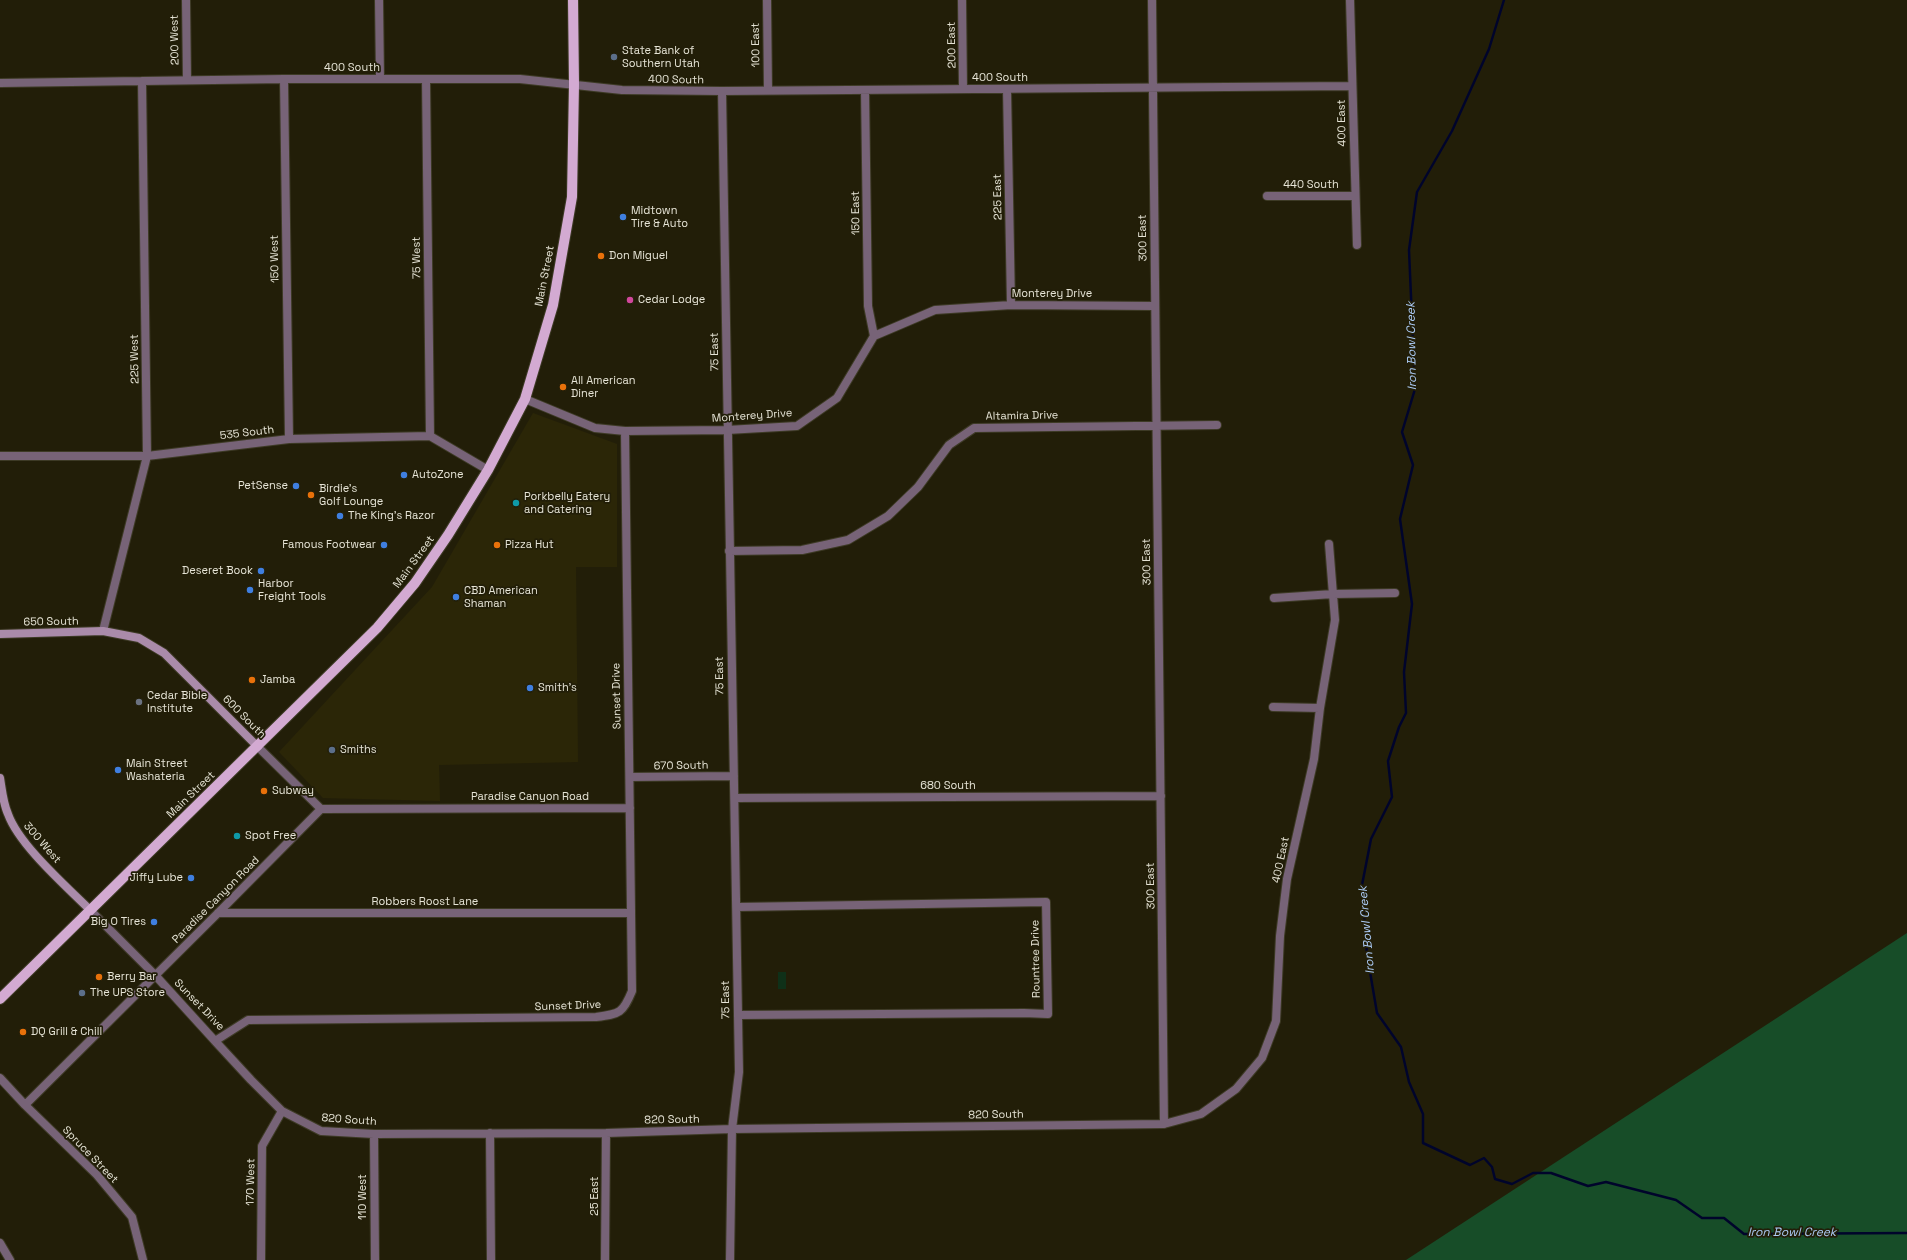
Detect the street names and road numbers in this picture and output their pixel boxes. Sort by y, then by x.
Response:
street label: 200 West [168,15,182,65]
street label: 200 East [945,22,959,68]
street label: 100 East [749,23,763,67]
street label: 400 South [324,61,380,75]
street label: 400 South [972,71,1028,85]
street label: 400 South [648,73,704,87]
street label: 400 East [1335,99,1349,147]
street label: 225 East [991,174,1005,220]
street label: 440 South [1283,178,1339,192]
street label: 150 East [849,191,863,235]
street label: 300 East [1136,214,1150,262]
street label: 150 West [268,235,282,283]
street label: 75 West [410,237,424,279]
street label: Main Street [533,244,557,308]
street label: Monterey Drive [1012,287,1092,301]
street label: 75 East [708,332,722,372]
street label: 225 West [128,334,142,384]
street label: Monterey Drive [711,407,793,425]
street label: Altamira Drive [986,409,1058,423]
street label: 535 South [219,423,275,443]
street label: Main Street [391,533,437,591]
street label: 300 East [1140,538,1154,586]
street label: 650 South [23,615,79,629]
street label: 75 East [713,656,727,696]
street label: Sunset Drive [610,663,624,729]
street label: 600 South [220,693,268,741]
street label: 670 South [654,759,708,773]
street label: Main Street [164,769,218,821]
street label: 680 South [920,779,976,793]
street label: Paradise Canyon Road [471,790,589,804]
street label: 300 West [21,820,63,866]
street label: 400 East [1270,836,1292,884]
street label: Paradise Canyon Road [170,854,262,946]
street label: 300 East [1144,862,1158,910]
street label: Robbers Roost Lane [372,895,478,909]
street label: Rountree Drive [1029,920,1043,998]
street label: Sunset Drive [171,976,227,1034]
street label: 75 East [719,980,733,1020]
street label: Sunset Drive [535,998,601,1014]
street label: 820 South [968,1108,1024,1122]
street label: 820 South [321,1111,377,1129]
street label: 820 South [644,1113,700,1127]
street label: Spruce Street [59,1124,121,1186]
street label: 170 West [244,1158,258,1206]
street label: 110 West [356,1174,370,1220]
street label: 25 East [588,1176,602,1216]

